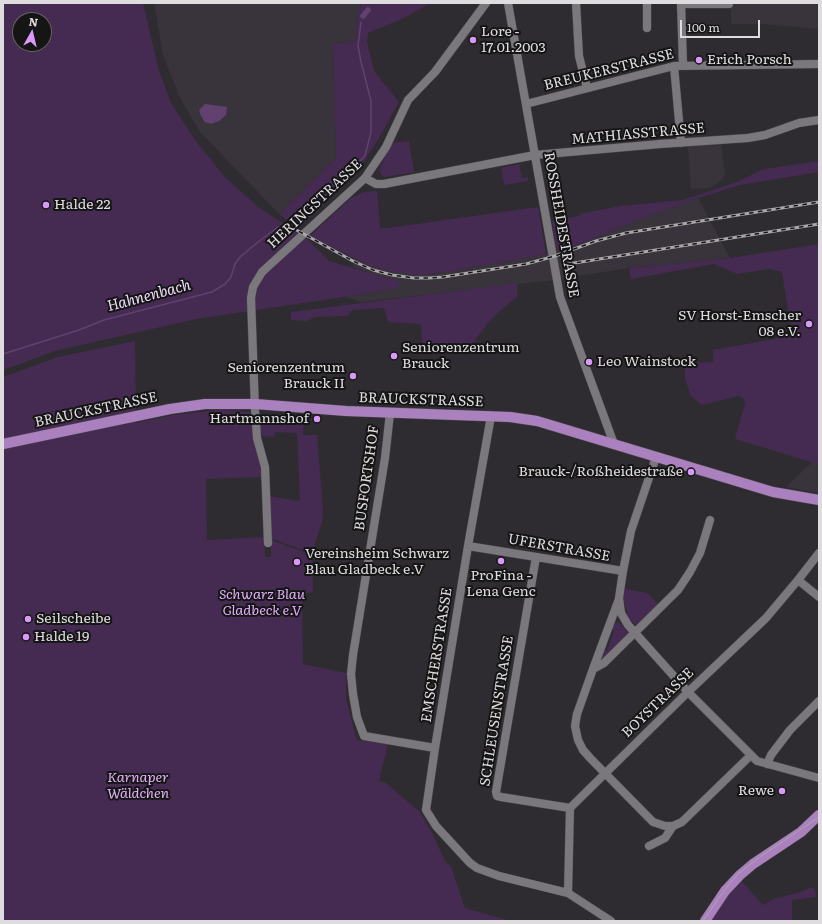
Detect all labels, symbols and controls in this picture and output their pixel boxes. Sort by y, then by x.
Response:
north arrow [12,12,52,52]
scale bar [682,12,762,38]
text: N [28,13,39,30]
text: 100 m [687,18,720,36]
place label: Lore - 17.01.2003 [481,24,546,56]
marker: Lore - 17.01.2003 [468,35,478,45]
street label: BREUKERSTRASSE [542,46,676,94]
place label: Erich Porsch [707,52,792,68]
marker: Erich Porsch [694,55,704,65]
street label: MATHIASSTRASSE [571,120,705,148]
street label: ROSSHEIDESTRASSE [540,151,582,299]
street label: HERINGSTRASSE [264,156,366,252]
place label: Halde 22 [54,197,111,213]
marker: Halde 22 [41,200,51,210]
water label: Hahnenbach [105,276,193,316]
place label: SV Horst-Emscher 08 e.V. [678,308,801,340]
marker: SV Horst-Emscher 08 e.V. [804,319,814,329]
place label: Seniorenzentrum Brauck [402,340,520,372]
marker: Seniorenzentrum Brauck [389,351,399,361]
place label: Leo Wainstock [597,354,696,370]
marker: Leo Wainstock [584,357,594,367]
place label: Seniorenzentrum Brauck II [227,360,345,392]
marker: Seniorenzentrum Brauck II [348,371,358,381]
street label: BRAUCKSTRASSE [33,389,159,431]
street label: BRAUCKSTRASSE [358,389,484,411]
place label: Hartmannshof [209,411,309,427]
marker: Hartmannshof [312,414,322,424]
street label: BUSFORTSHOF [351,424,383,532]
place label: Brauck-/Roßheidestraße [519,464,683,480]
marker: Brauck-/Roßheidestraße [686,467,696,477]
street label: UFERSTRASSE [507,531,611,565]
place label: Vereinsheim Schwarz Blau Gladbeck e.V [305,546,449,578]
marker: ProFina - Lena Genc [496,556,506,566]
marker: Vereinsheim Schwarz Blau Gladbeck e.V [292,557,302,567]
place label: ProFina - Lena Genc [466,568,536,600]
street label: EMSCHERSTRASSE [418,586,456,724]
park label: Schwarz Blau Gladbeck e.V [219,587,305,620]
place label: Seilscheibe [36,611,111,627]
marker: Seilscheibe [23,614,33,624]
place label: Halde 19 [34,629,89,645]
marker: Halde 19 [21,632,31,642]
street label: SCHLEUSENSTRASSE [477,635,517,787]
street label: BOYSTRASSE [619,665,697,741]
park label: Karnaper Wäldchen [107,770,169,802]
place label: Rewe [738,783,774,799]
marker: Rewe [777,786,787,796]

